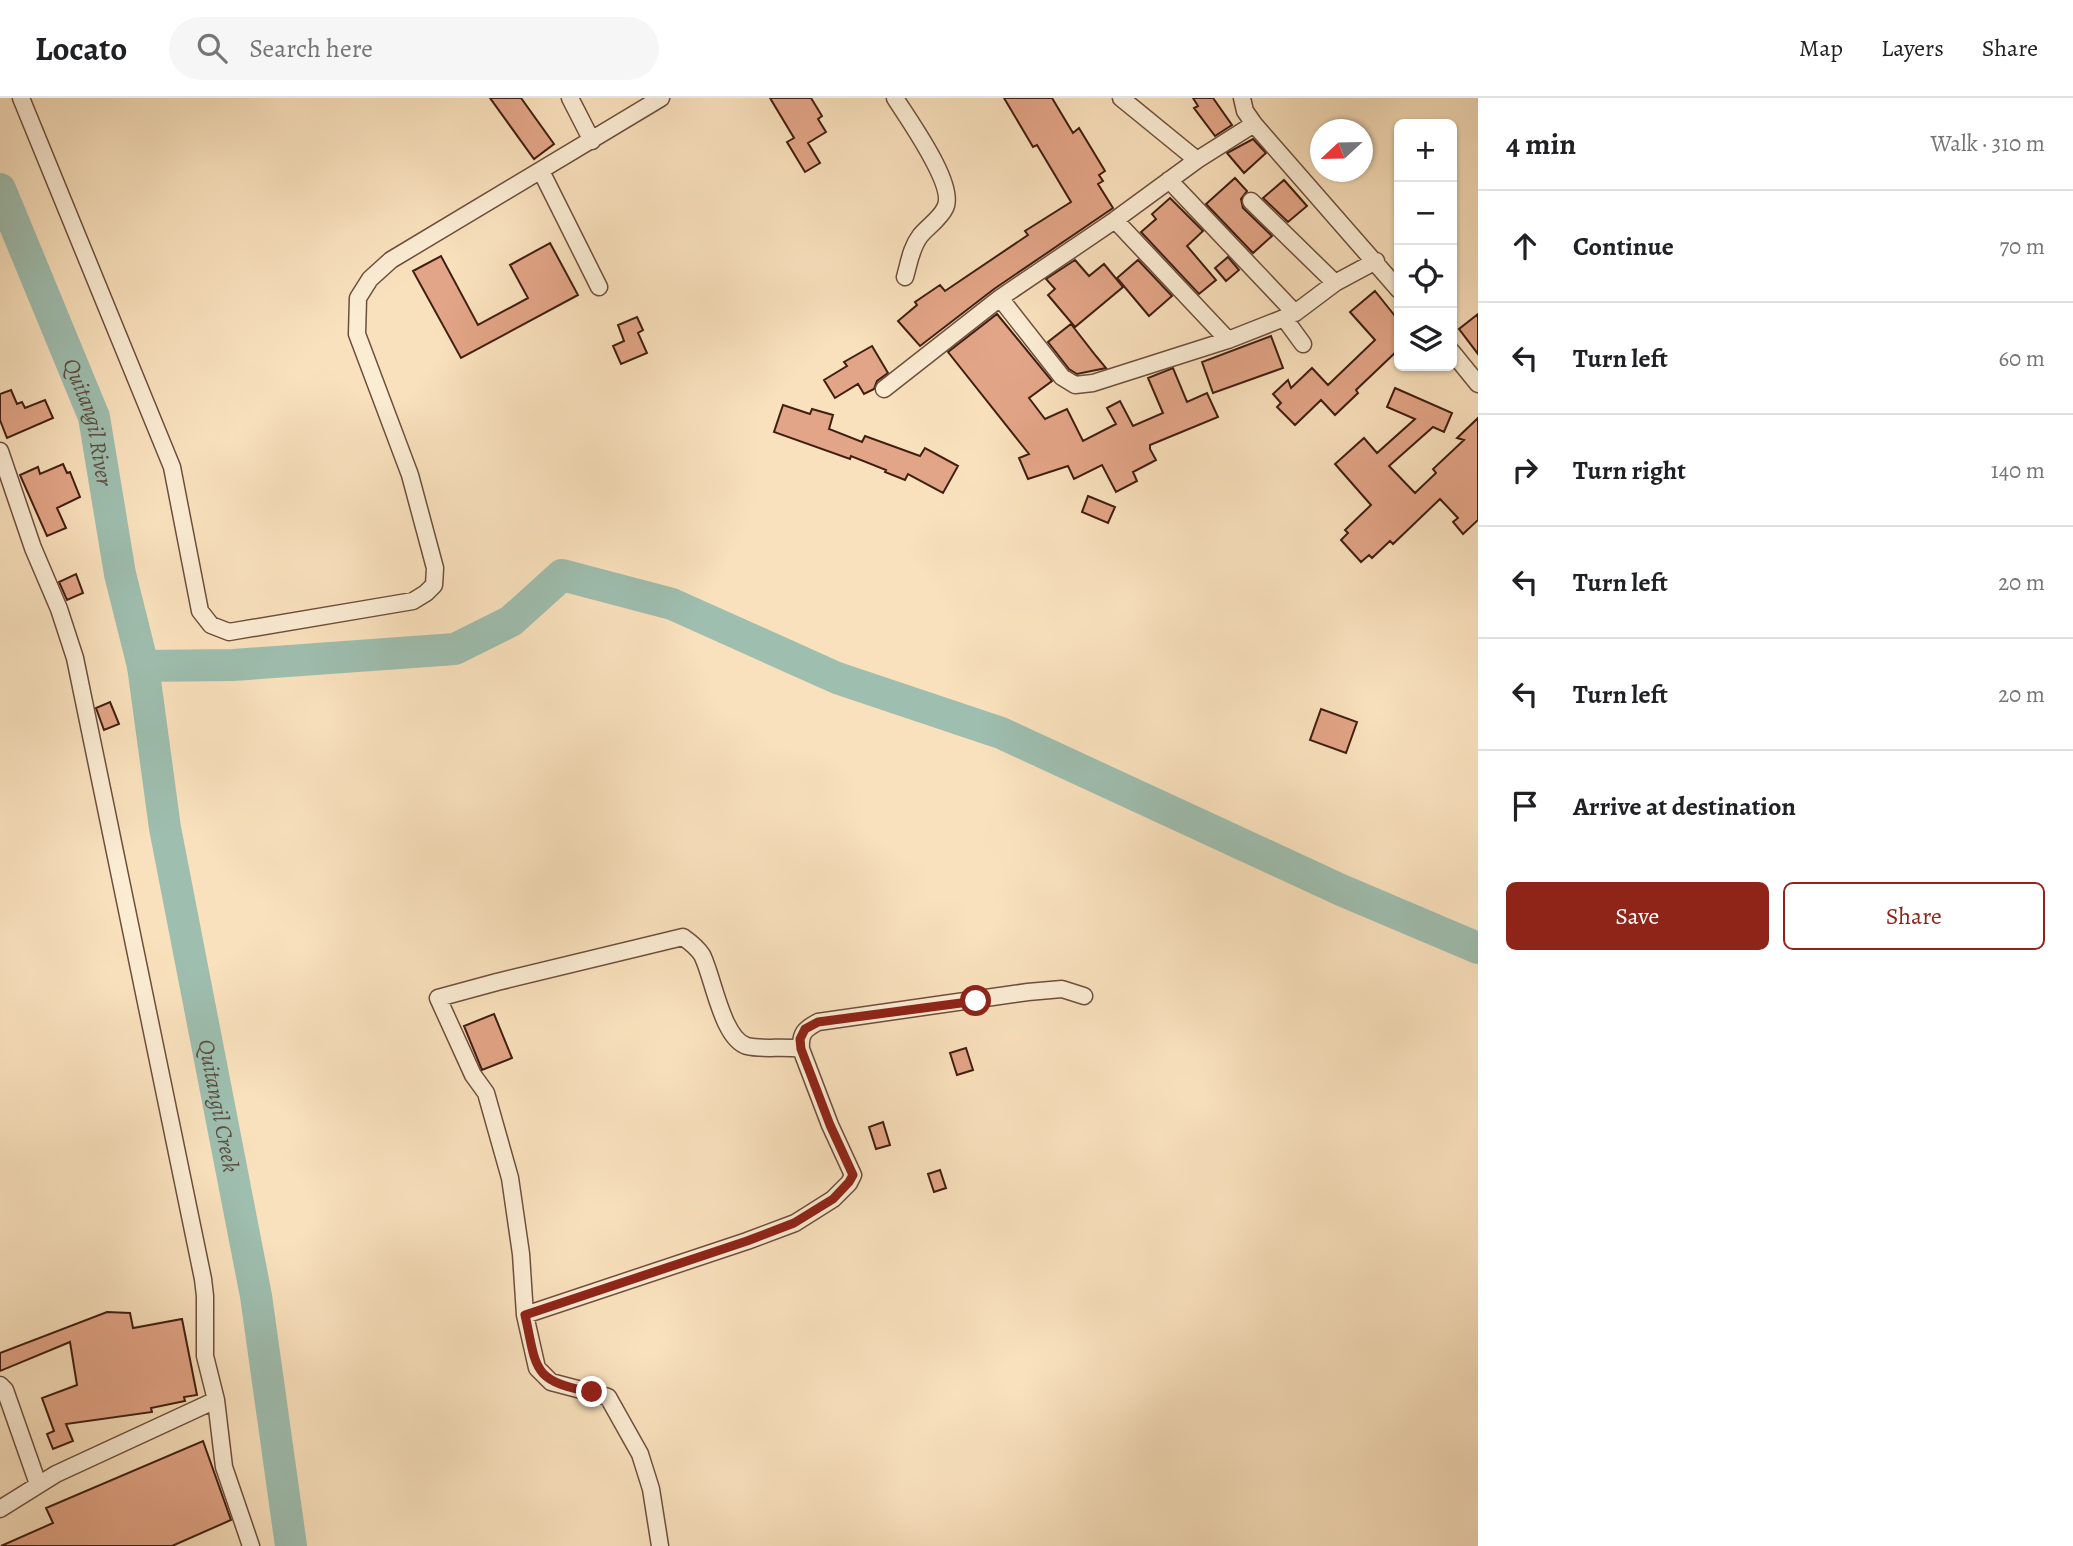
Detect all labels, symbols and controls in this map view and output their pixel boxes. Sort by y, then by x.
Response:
search box [169,17,659,80]
text: Locato [35,26,127,71]
icon: search [193,29,231,67]
text: Search here [249,31,373,66]
text: Map [1799,32,1843,64]
text: Layers [1881,32,1944,64]
text: Share [1982,32,2038,64]
north arrow [1310,119,1373,182]
map controls [1394,119,1457,371]
button: + [1394,119,1457,182]
text: 4 min [1506,124,1576,164]
text: Walk · 310 m [1931,128,2045,159]
button: − [1394,182,1457,245]
icon: ahead [1506,227,1544,265]
text: Continue [1573,229,1674,264]
text: 70 m [1999,231,2045,262]
button: locate [1394,245,1457,308]
button: layers [1394,308,1457,371]
icon: left [1506,339,1544,377]
text: Turn left [1573,341,1668,376]
text: 60 m [1998,343,2045,374]
water label: Quitangil River [55,353,120,489]
icon: right [1506,451,1544,489]
text: Turn right [1573,453,1686,488]
text: 140 m [1991,455,2045,486]
icon: left [1506,563,1544,601]
text: Turn left [1573,565,1668,600]
text: 20 m [1998,567,2045,598]
icon: left [1506,675,1544,713]
text: Turn left [1573,677,1668,712]
text: 20 m [1998,679,2045,710]
icon: arrive [1506,787,1544,825]
text: Arrive at destination [1573,789,1796,824]
button: Save [1506,882,1769,950]
button: Share [1783,882,2045,950]
route start [960,985,991,1016]
water label: Quitangil Creek [190,1037,247,1175]
route end [576,1376,607,1407]

